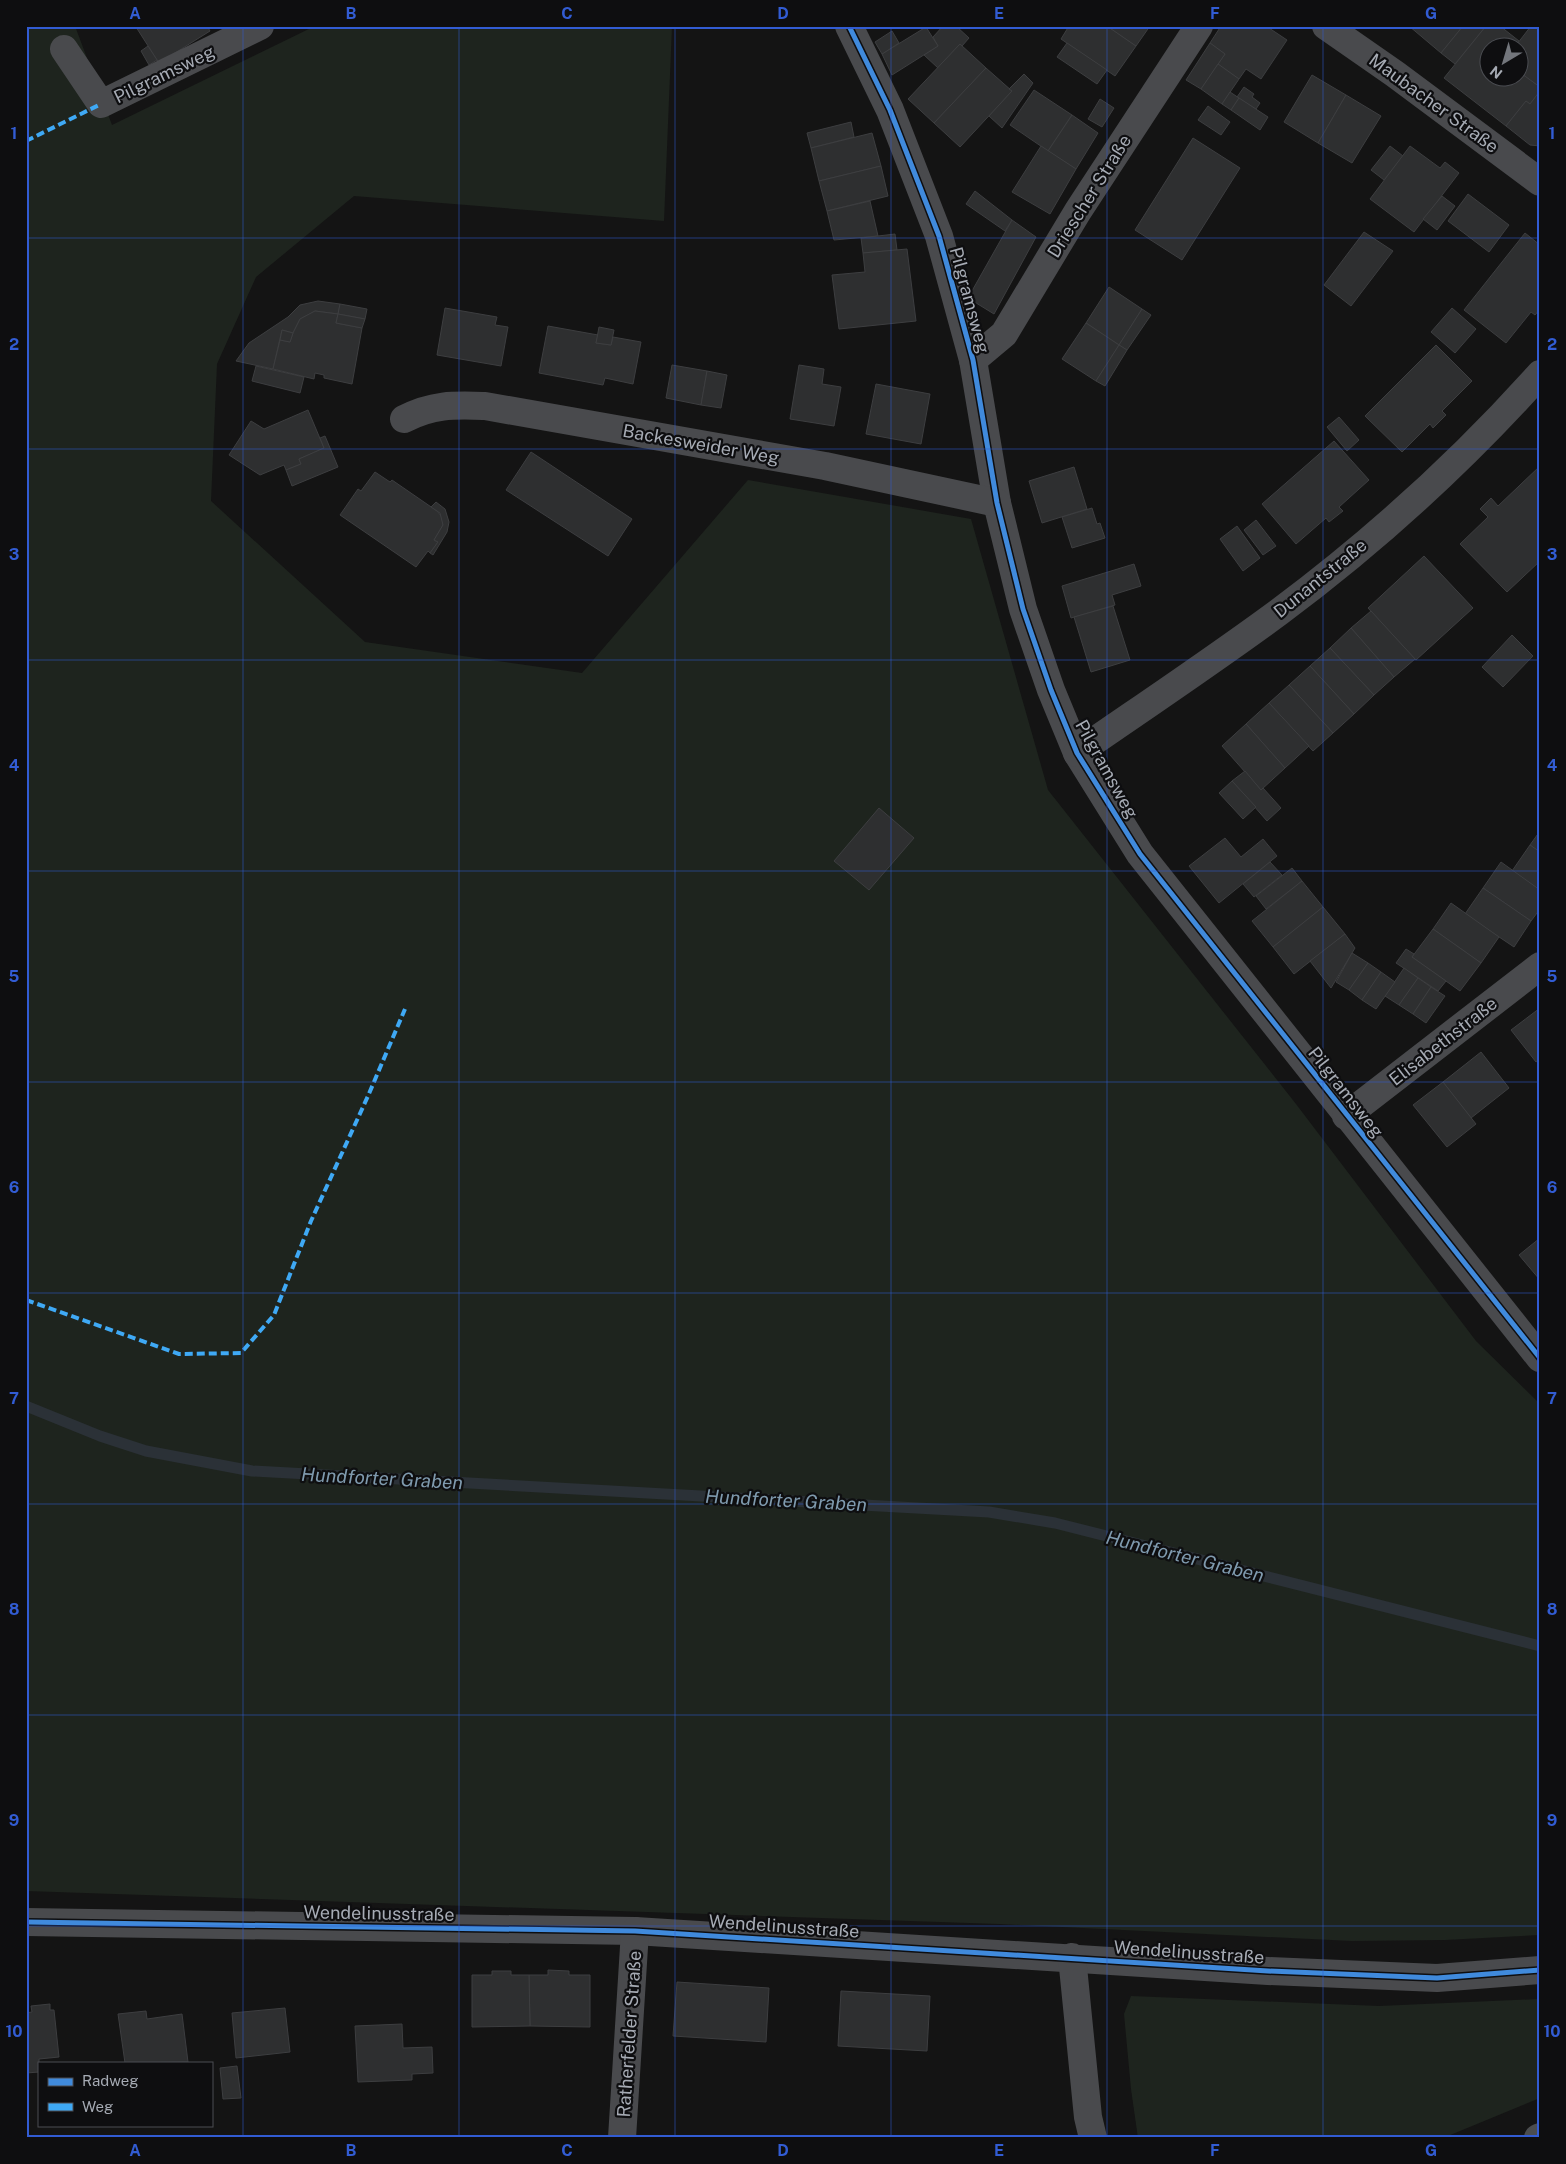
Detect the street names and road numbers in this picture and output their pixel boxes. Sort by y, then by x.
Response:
street label: Pilgramsweg [110,41,218,107]
street label: Maubacher Straße [1365,49,1503,157]
street label: Driescher Straße [1043,131,1135,261]
street label: Pilgramsweg [946,244,994,356]
street label: Backesweider Weg [621,420,781,468]
street label: Dunantstraße [1269,534,1371,622]
street label: Pilgramsweg [1071,716,1143,822]
street label: Elisabethstraße [1385,992,1501,1090]
street label: Pilgramsweg [1304,1042,1388,1142]
street label: Wendelinusstraße [303,1901,455,1925]
street label: Wendelinusstraße [708,1910,860,1942]
street label: Wendelinusstraße [1113,1936,1265,1968]
street label: Ratherfelder Straße [613,1950,645,2118]

